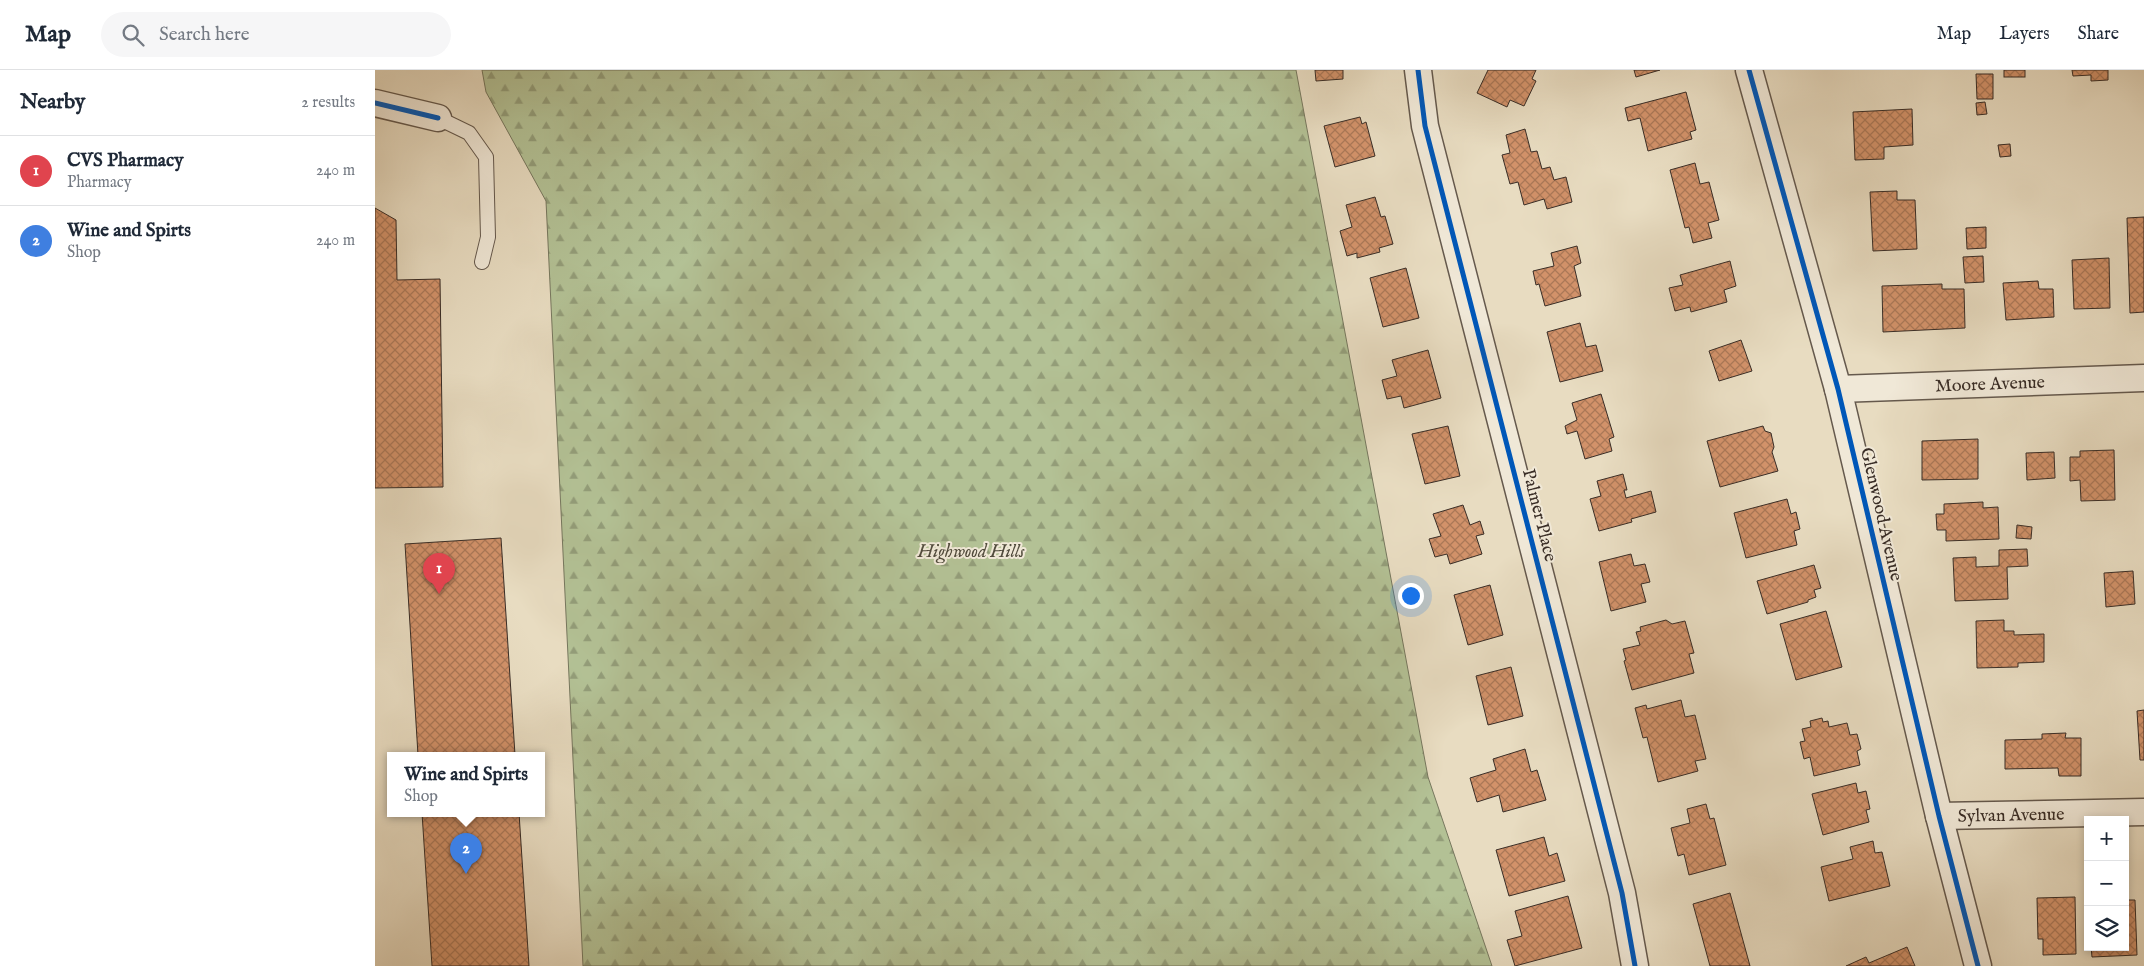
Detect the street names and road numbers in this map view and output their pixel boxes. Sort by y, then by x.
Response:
street label: Moore Avenue [1935,372,2045,399]
street label: Glenwood Avenue [1854,445,1907,583]
street label: Palmer Place [1516,467,1561,564]
street label: Sylvan Avenue [1957,804,2065,829]

